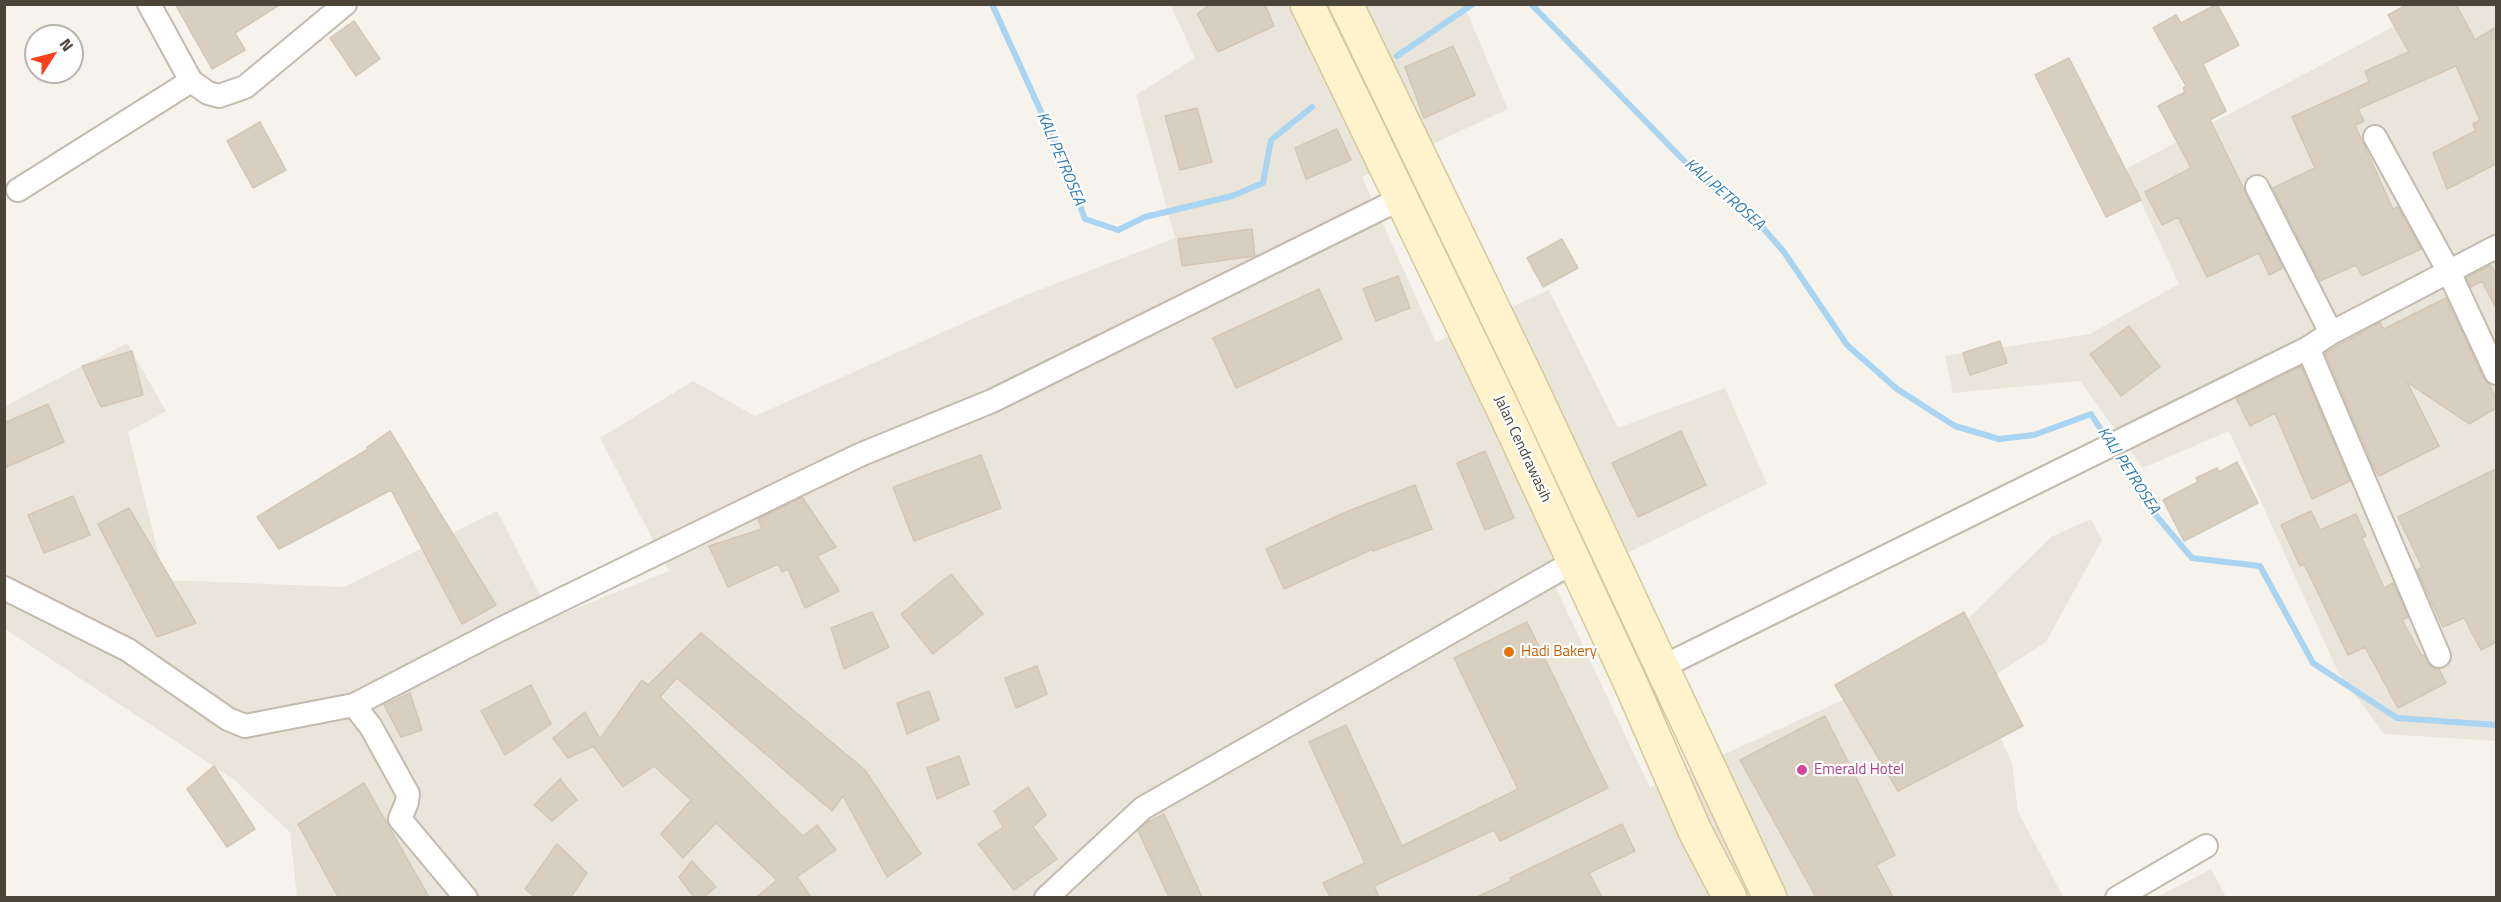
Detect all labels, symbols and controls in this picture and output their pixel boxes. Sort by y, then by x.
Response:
north arrow [24,24,84,84]
text: N [54,33,80,56]
water label: KALI PETROSEA [1032,109,1088,209]
water label: KALI PETROSEA [1680,155,1768,235]
street label: Jalan Cendrawasih [1489,393,1555,505]
water label: KALI PETROSEA [2093,424,2163,518]
place label: Hadi Bakery [1521,643,1597,661]
marker: Hadi Bakery [1502,645,1516,659]
place label: Emerald Hotel [1814,761,1904,779]
marker: Emerald Hotel [1795,763,1809,777]

